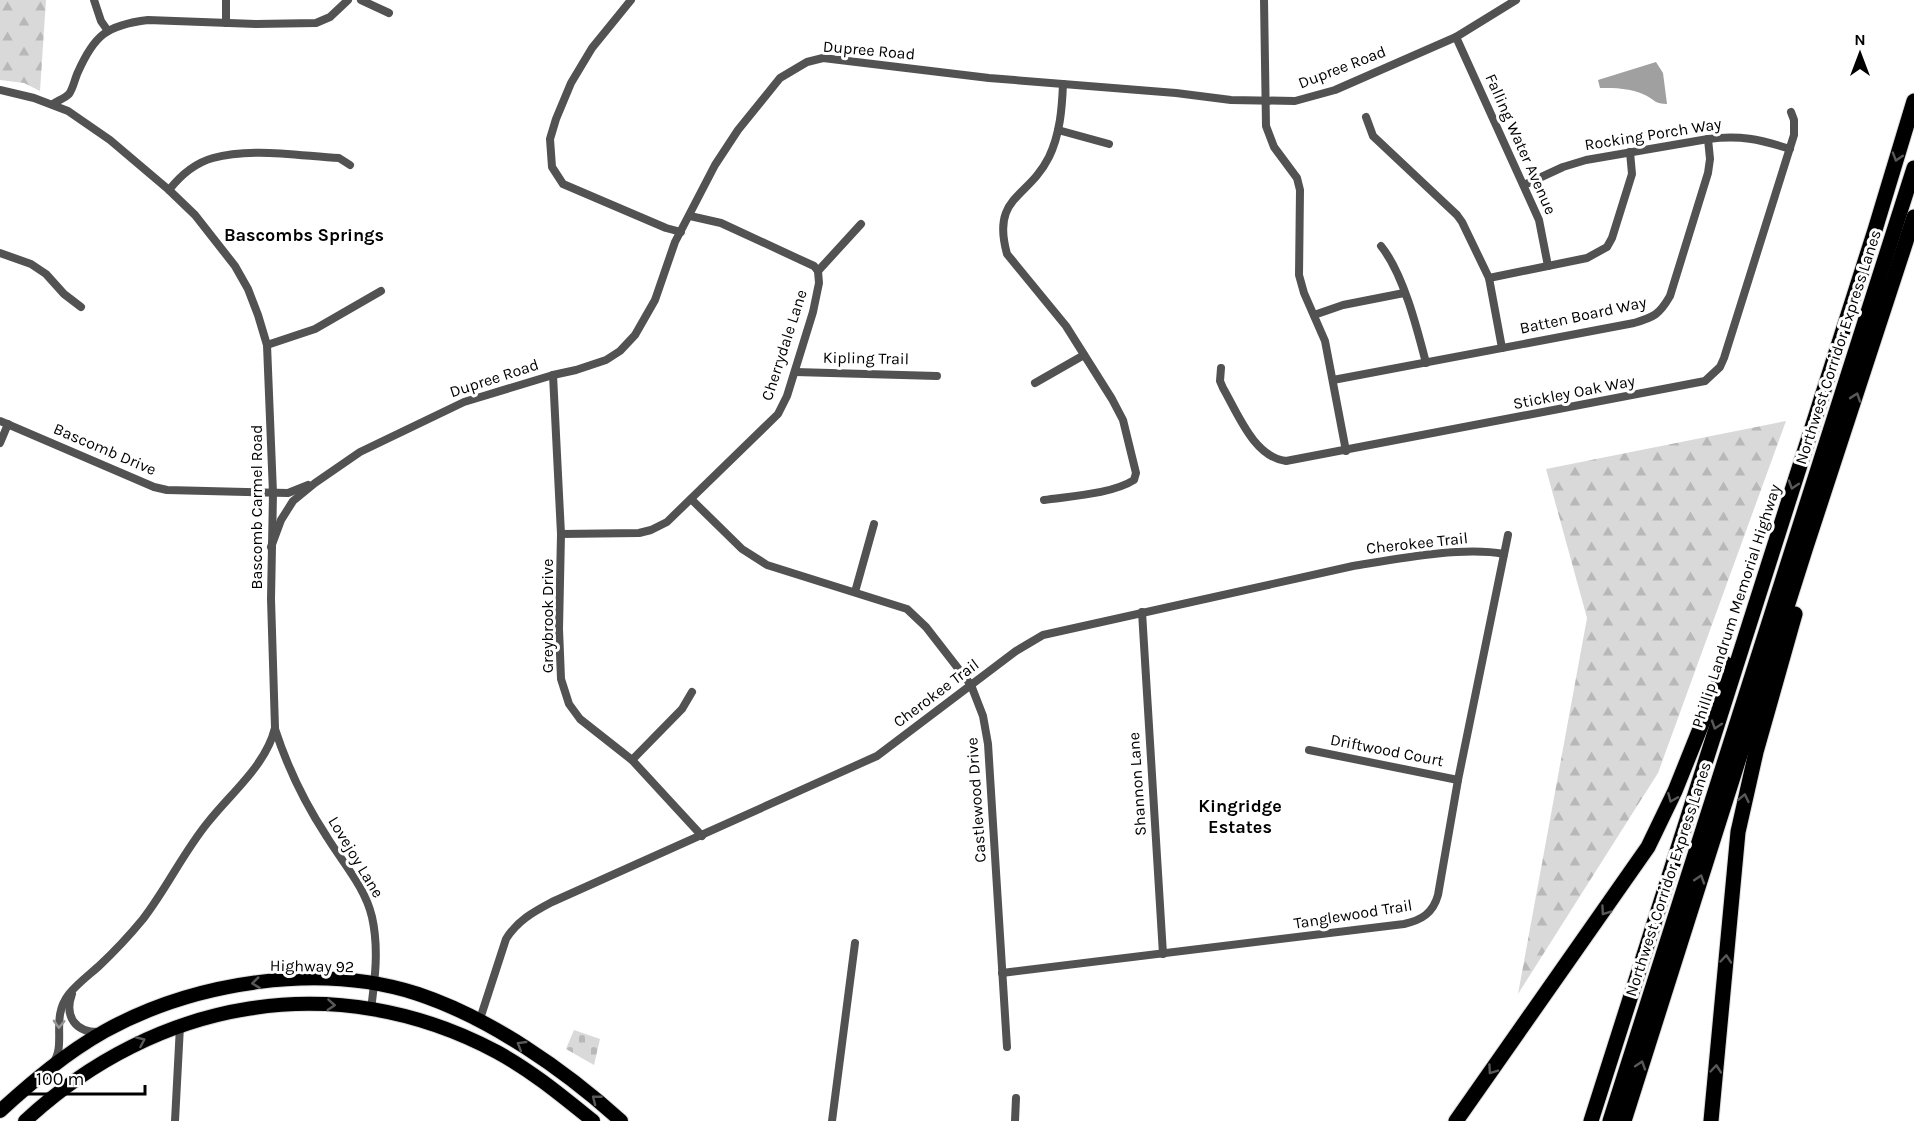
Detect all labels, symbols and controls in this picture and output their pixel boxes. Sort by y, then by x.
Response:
north arrow [1830,24,1890,84]
text: N [1854,30,1866,49]
street label: Dupree Road [822,37,916,63]
street label: Dupree Road [1295,42,1389,92]
street label: Falling Water Avenue [1481,71,1561,217]
street label: Rocking Porch Way [1583,114,1723,154]
one-way arrow [1892,151,1904,162]
district label: Bascombs Springs [224,224,384,246]
street label: Northwest Corridor Express Lanes [1791,227,1885,467]
street label: Cherrydale Lane [757,287,811,403]
street label: Batten Board Way [1518,292,1649,338]
street label: Kipling Trail [823,348,909,368]
street label: Dupree Road [447,355,541,401]
street label: Stickley Oak Way [1511,371,1637,413]
one-way arrow [1848,392,1861,403]
street label: Bascomb Drive [51,419,159,479]
street label: Bascomb Carmel Road [247,424,266,590]
one-way arrow [1788,479,1800,490]
street label: Phillip Landrum Memorial Highway [1688,481,1785,730]
street label: Cherokee Trail [1365,528,1469,558]
street label: Greybrook Drive [538,559,557,673]
street label: Cherokee Trail [889,655,983,731]
one-way arrow [1711,719,1724,730]
street label: Driftwood Court [1329,730,1445,770]
street label: Shannon Lane [1124,732,1150,836]
street label: Castlewood Drive [962,737,990,863]
street label: Northwest Corridor Express Lanes [1621,759,1715,999]
one-way arrow [1667,792,1679,803]
one-way arrow [1737,793,1750,803]
district label: Kingridge Estates [1198,795,1282,838]
street label: Lovejoy Lane [324,813,388,901]
one-way arrow [1693,874,1706,885]
street label: Tanglewood Trail [1292,895,1414,933]
one-way arrow [1601,904,1612,915]
one-way arrow [1719,955,1732,964]
street label: Highway 92 [270,956,354,976]
one-way arrow [251,976,261,989]
one-way arrow [327,998,336,1011]
one-way arrow [52,1020,65,1029]
one-way arrow [135,1036,146,1048]
one-way arrow [517,1041,527,1053]
scale bar [27,1058,146,1096]
one-way arrow [1634,1060,1646,1071]
one-way arrow [1488,1063,1499,1074]
one-way arrow [1709,1065,1722,1074]
text: 100 m [36,1068,84,1090]
one-way arrow [592,1096,603,1107]

